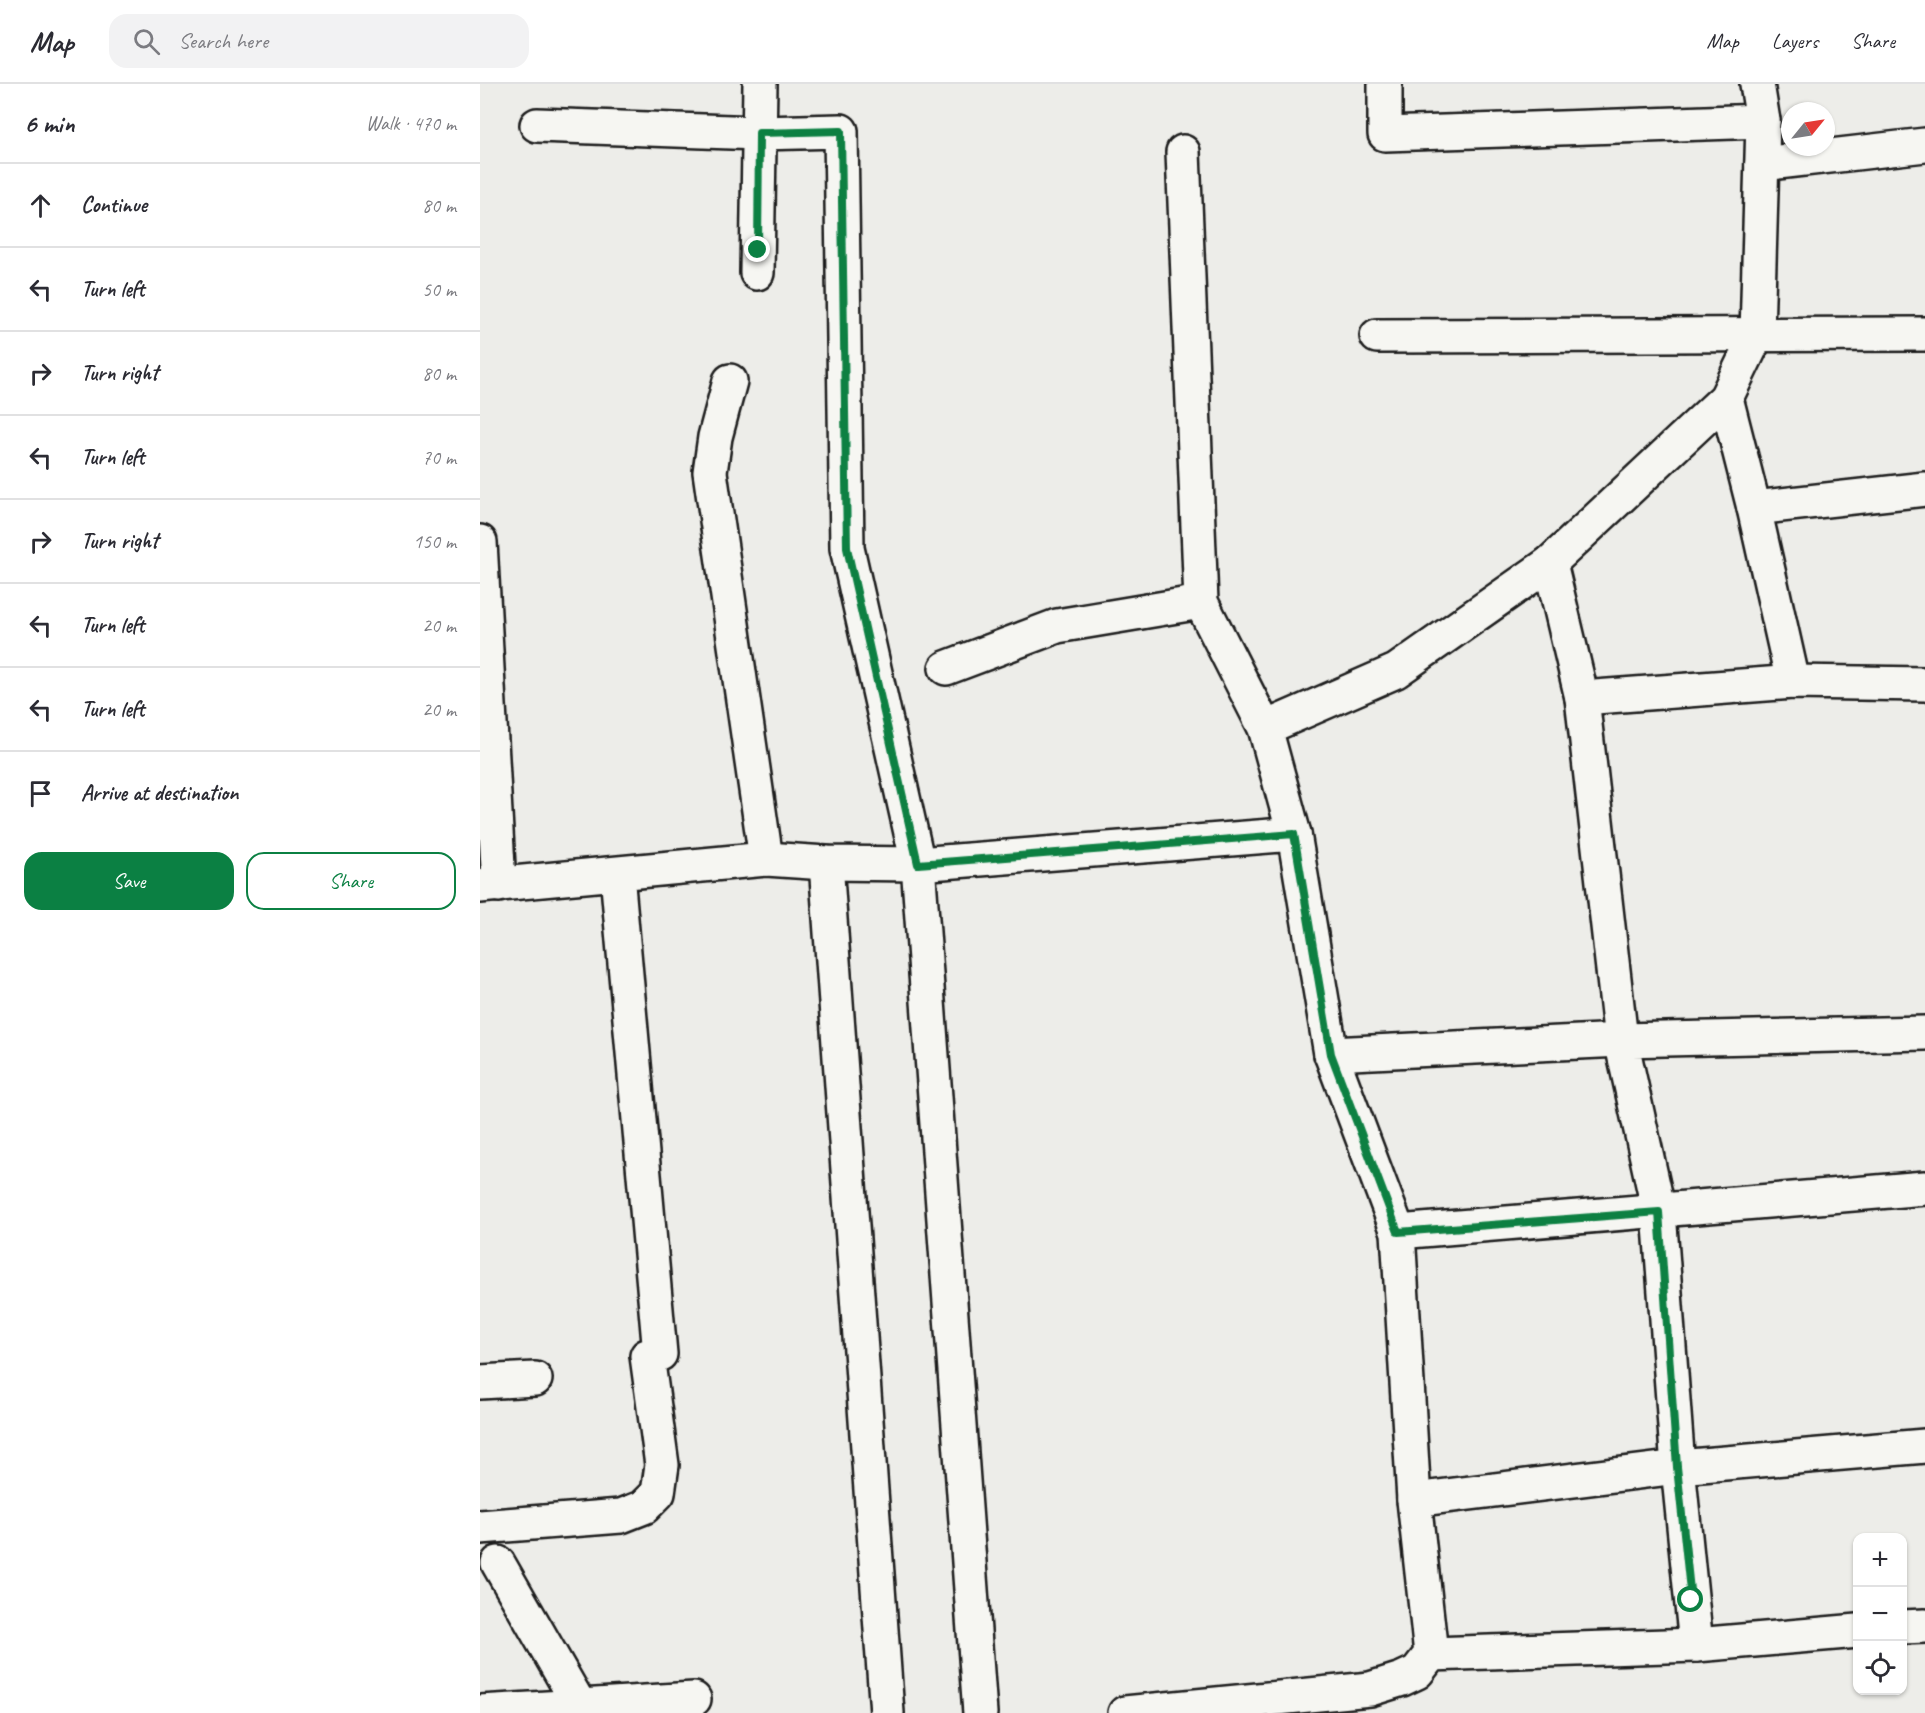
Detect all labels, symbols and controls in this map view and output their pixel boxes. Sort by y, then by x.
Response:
search box [109,14,529,68]
text: Map [30,24,73,59]
icon: search [130,25,163,58]
text: Search here [178,27,268,55]
text: Map [1706,28,1739,54]
text: Layers [1772,28,1818,54]
text: Share [1851,28,1895,54]
north arrow [1781,102,1835,156]
text: 6 min [24,107,74,140]
text: Walk · 470 m [366,111,456,136]
icon: ahead [24,189,57,222]
text: Continue [81,191,147,219]
text: 80 m [422,193,456,218]
route end [744,236,770,262]
icon: left [24,273,57,306]
text: Turn left [81,275,145,303]
text: 50 m [422,277,456,302]
icon: right [24,357,57,390]
text: Turn right [81,359,158,387]
text: 80 m [422,361,456,386]
icon: left [24,441,57,474]
text: Turn left [81,443,145,471]
text: 70 m [422,445,456,470]
icon: right [24,525,57,558]
text: Turn right [81,527,158,555]
text: 150 m [413,529,456,554]
icon: left [24,609,57,642]
text: Turn left [81,611,145,639]
text: 20 m [422,613,456,638]
icon: left [24,693,57,726]
text: Turn left [81,695,145,723]
text: 20 m [422,697,456,722]
icon: arrive [24,777,57,810]
text: Arrive at destination [81,779,238,807]
button: Save [24,852,234,910]
button: Share [246,852,456,910]
map controls [1853,1533,1907,1695]
button: + [1853,1533,1907,1587]
route start [1677,1586,1703,1612]
button: − [1853,1587,1907,1641]
button: locate [1853,1641,1907,1695]

